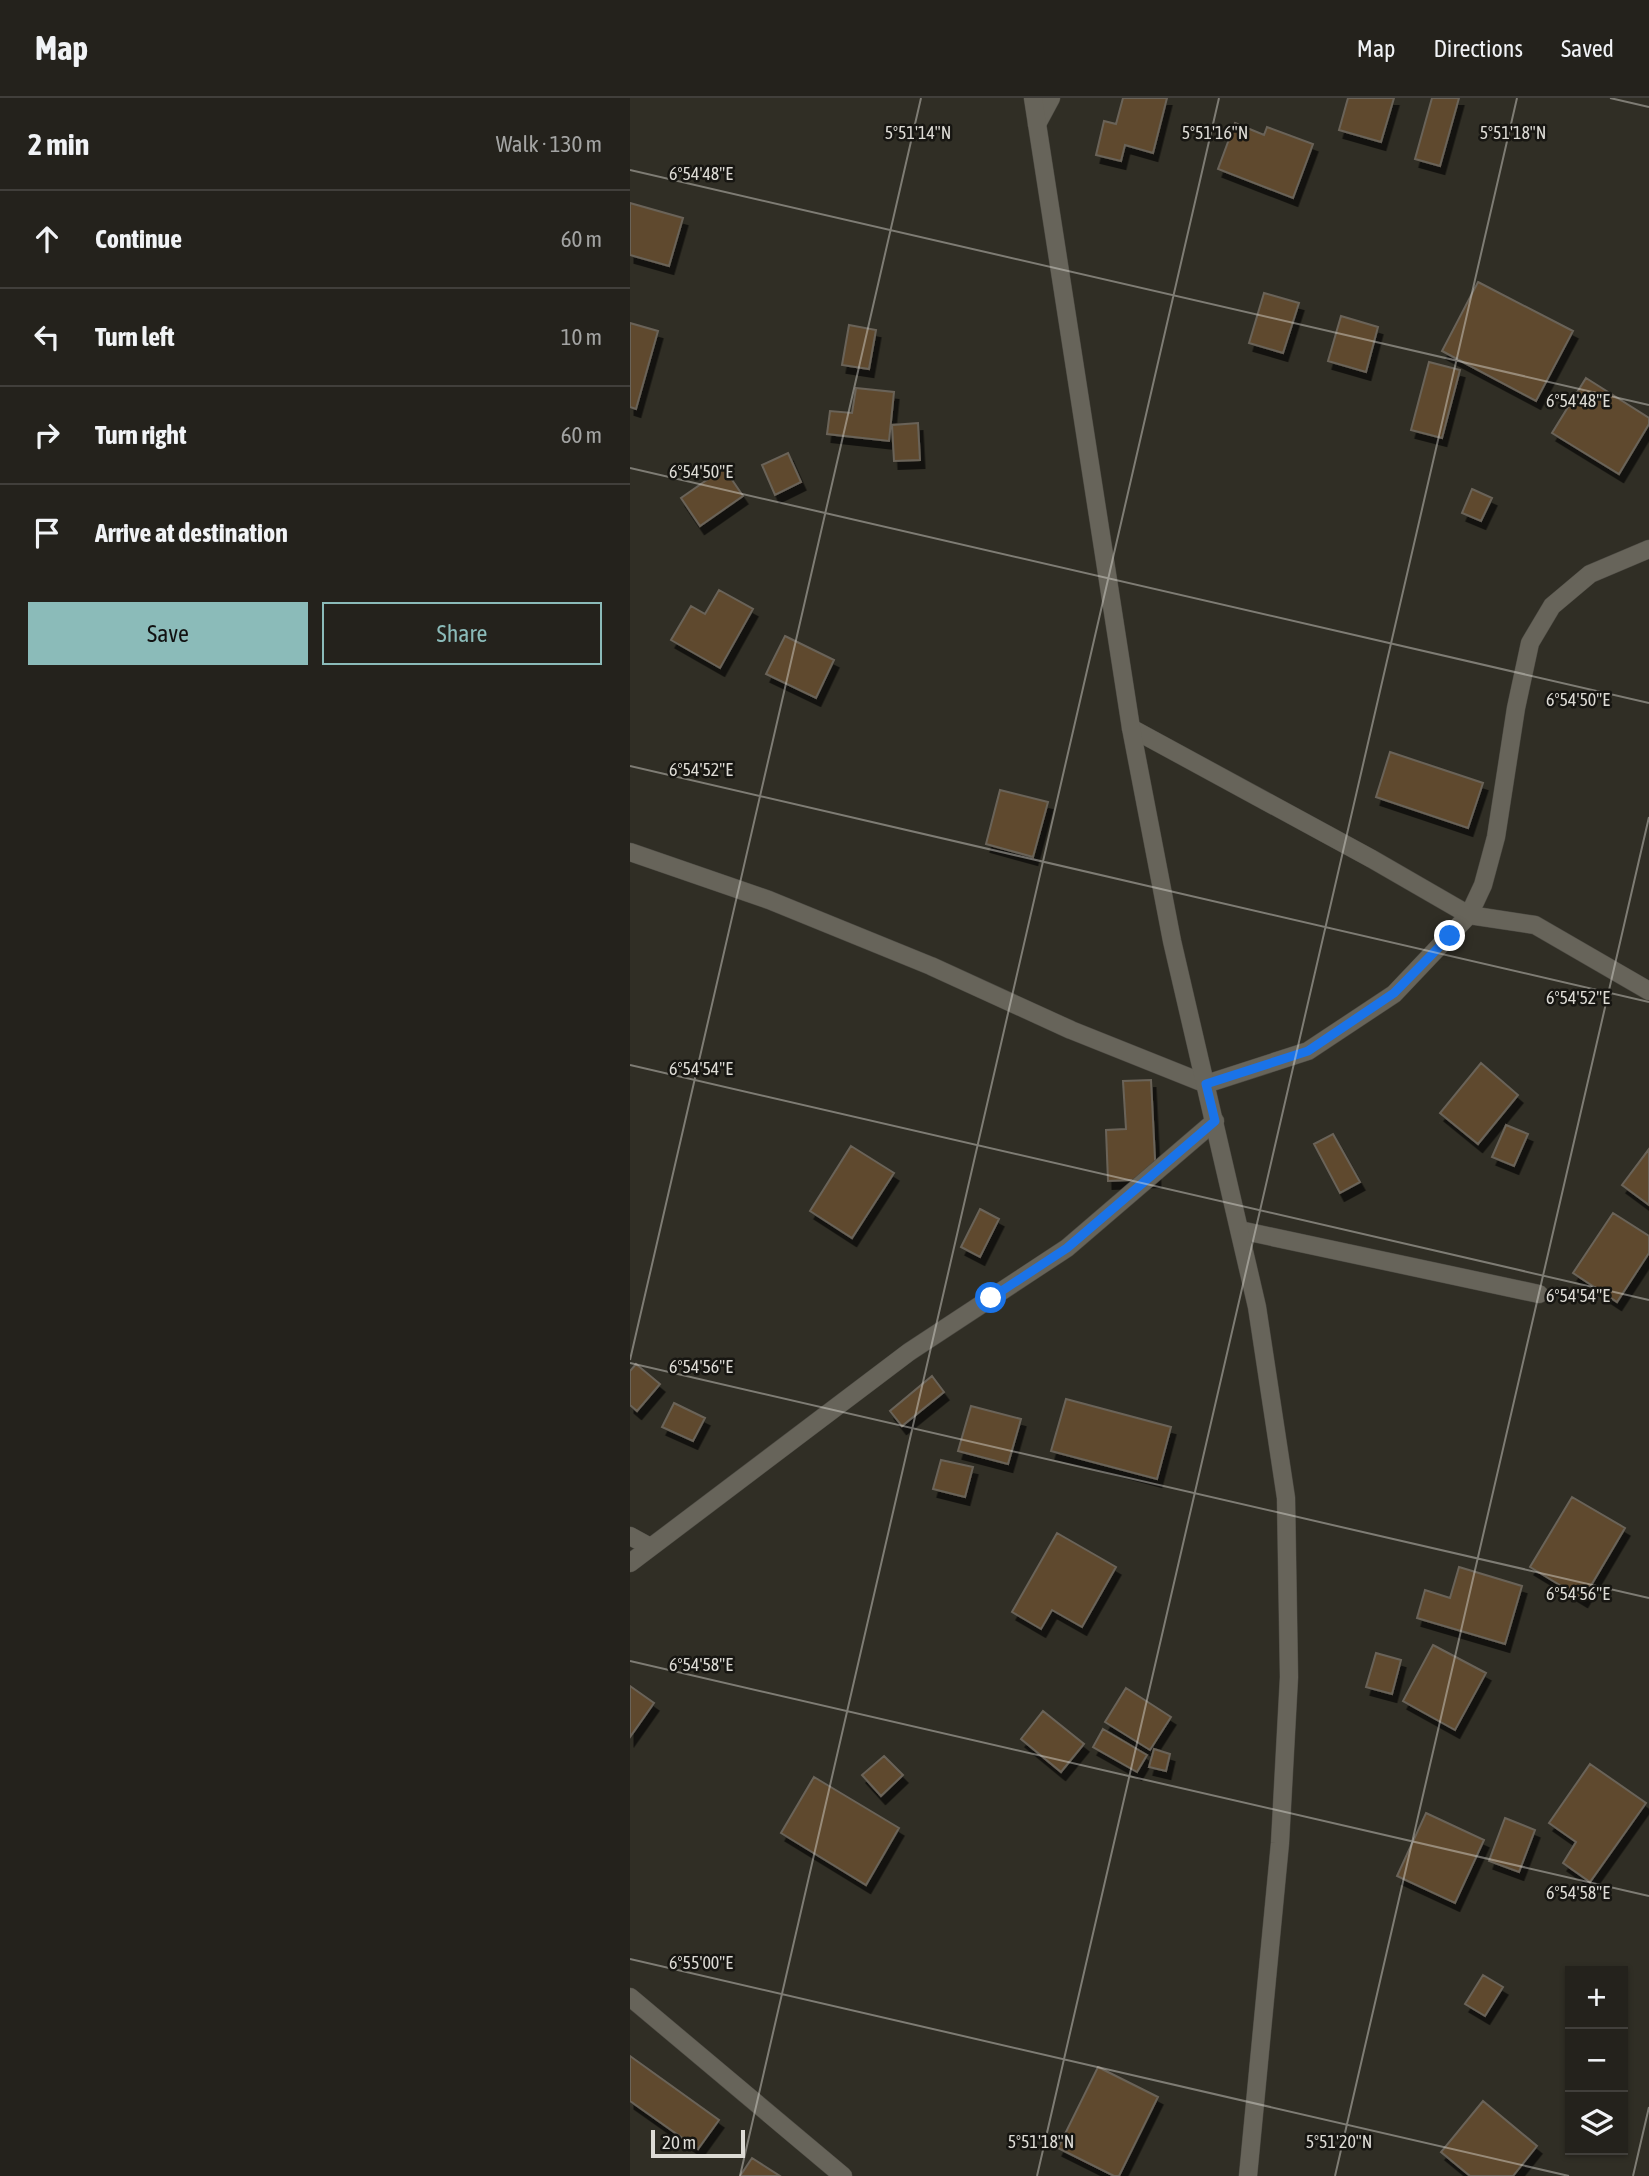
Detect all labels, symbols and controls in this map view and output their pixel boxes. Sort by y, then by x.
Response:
text: Map [35,29,88,67]
text: Map [1357,35,1395,62]
text: Directions [1433,35,1523,62]
text: Saved [1561,35,1614,62]
text: 5°51'14"N [885,122,951,143]
text: 5°51'16"N [1182,122,1248,143]
text: 5°51'18"N [1480,122,1546,143]
text: 2 min [28,127,89,161]
text: Walk · 130 m [496,131,602,157]
text: 6°54'48"E [669,163,733,184]
icon: ahead [28,220,66,258]
text: Continue [95,224,182,254]
text: 60 m [561,226,602,252]
icon: left [28,318,66,356]
text: Turn left [95,322,175,352]
text: 10 m [561,324,602,350]
text: 6°54'48"E [1546,390,1610,411]
icon: right [28,416,66,454]
text: Turn right [95,420,186,450]
text: 60 m [561,422,602,448]
text: 6°54'50"E [669,461,733,482]
icon: arrive [28,514,66,552]
text: Arrive at destination [95,518,288,548]
button: Save [28,602,308,665]
button: Share [322,602,602,665]
text: 6°54'50"E [1546,689,1610,710]
text: 6°54'52"E [669,759,733,780]
route end [1434,920,1465,951]
text: 6°54'52"E [1546,987,1610,1008]
text: 6°54'54"E [669,1058,733,1079]
route start [975,1282,1006,1313]
text: 6°54'54"E [1546,1285,1610,1306]
text: 6°54'56"E [669,1356,733,1377]
text: 6°54'56"E [1546,1583,1610,1604]
text: 6°54'58"E [669,1654,733,1675]
text: 6°54'58"E [1546,1882,1610,1903]
text: 6°55'00"E [669,1952,733,1973]
map controls [1565,1966,1628,2155]
button: + [1565,1966,1628,2029]
button: − [1565,2029,1628,2092]
button: layers [1565,2092,1628,2155]
scale bar [651,2127,746,2159]
text: 20 m [662,2131,696,2153]
text: 5°51'18"N [1008,2131,1074,2152]
text: 5°51'20"N [1306,2131,1372,2152]

